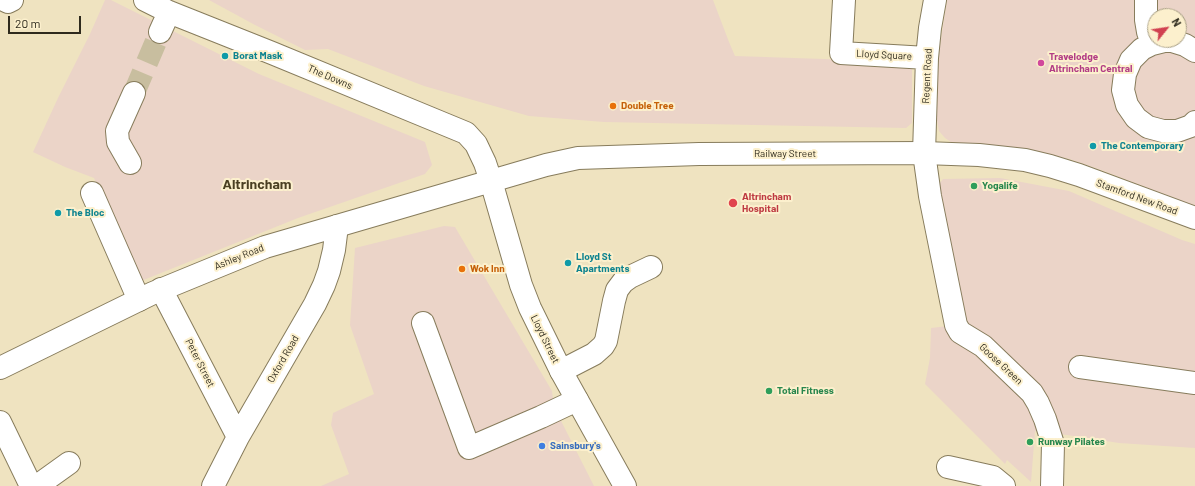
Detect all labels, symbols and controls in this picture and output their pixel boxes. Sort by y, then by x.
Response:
scale bar [10,8,83,34]
north arrow [1147,8,1187,48]
text: 20 m [15,16,41,30]
text: N [1169,16,1184,29]
street label: Lloyd Square [856,48,912,62]
street label: Regent Road [920,48,934,104]
place label: Borat Mask [233,50,282,62]
marker: Borat Mask [220,51,230,61]
place label: Travelodge Altrincham Central [1049,51,1133,74]
marker: Travelodge Altrincham Central [1036,58,1046,68]
street label: The Downs [306,62,354,92]
place label: Double Tree [621,100,674,112]
marker: Double Tree [608,101,618,111]
place label: The Contemporary [1101,140,1184,152]
marker: The Contemporary [1088,141,1098,151]
street label: Railway Street [754,148,816,160]
district label: Altrincham [223,176,291,192]
street label: Stamford New Road [1095,177,1179,217]
place label: Yogalife [982,180,1018,192]
marker: Yogalife [969,181,979,191]
place label: Altrincham Hospital [742,191,791,214]
marker: Altrincham Hospital [727,197,739,209]
place label: The Bloc [66,207,104,219]
marker: The Bloc [53,208,63,218]
street label: Ashley Road [212,242,266,272]
place label: Lloyd St Apartments [576,251,629,274]
marker: Lloyd St Apartments [563,258,573,268]
place label: Wok Inn [470,263,505,275]
marker: Wok Inn [457,264,467,274]
street label: Lloyd Street [528,313,562,365]
street label: Oxford Road [265,333,301,385]
street label: Peter Street [183,337,217,389]
street label: Goose Green [977,341,1025,387]
place label: Total Fitness [777,385,834,397]
marker: Total Fitness [764,386,774,396]
place label: Runway Pilates [1038,436,1105,448]
marker: Runway Pilates [1025,437,1035,447]
place label: Sainsbury's [550,440,601,452]
marker: Sainsbury's [537,441,547,451]

